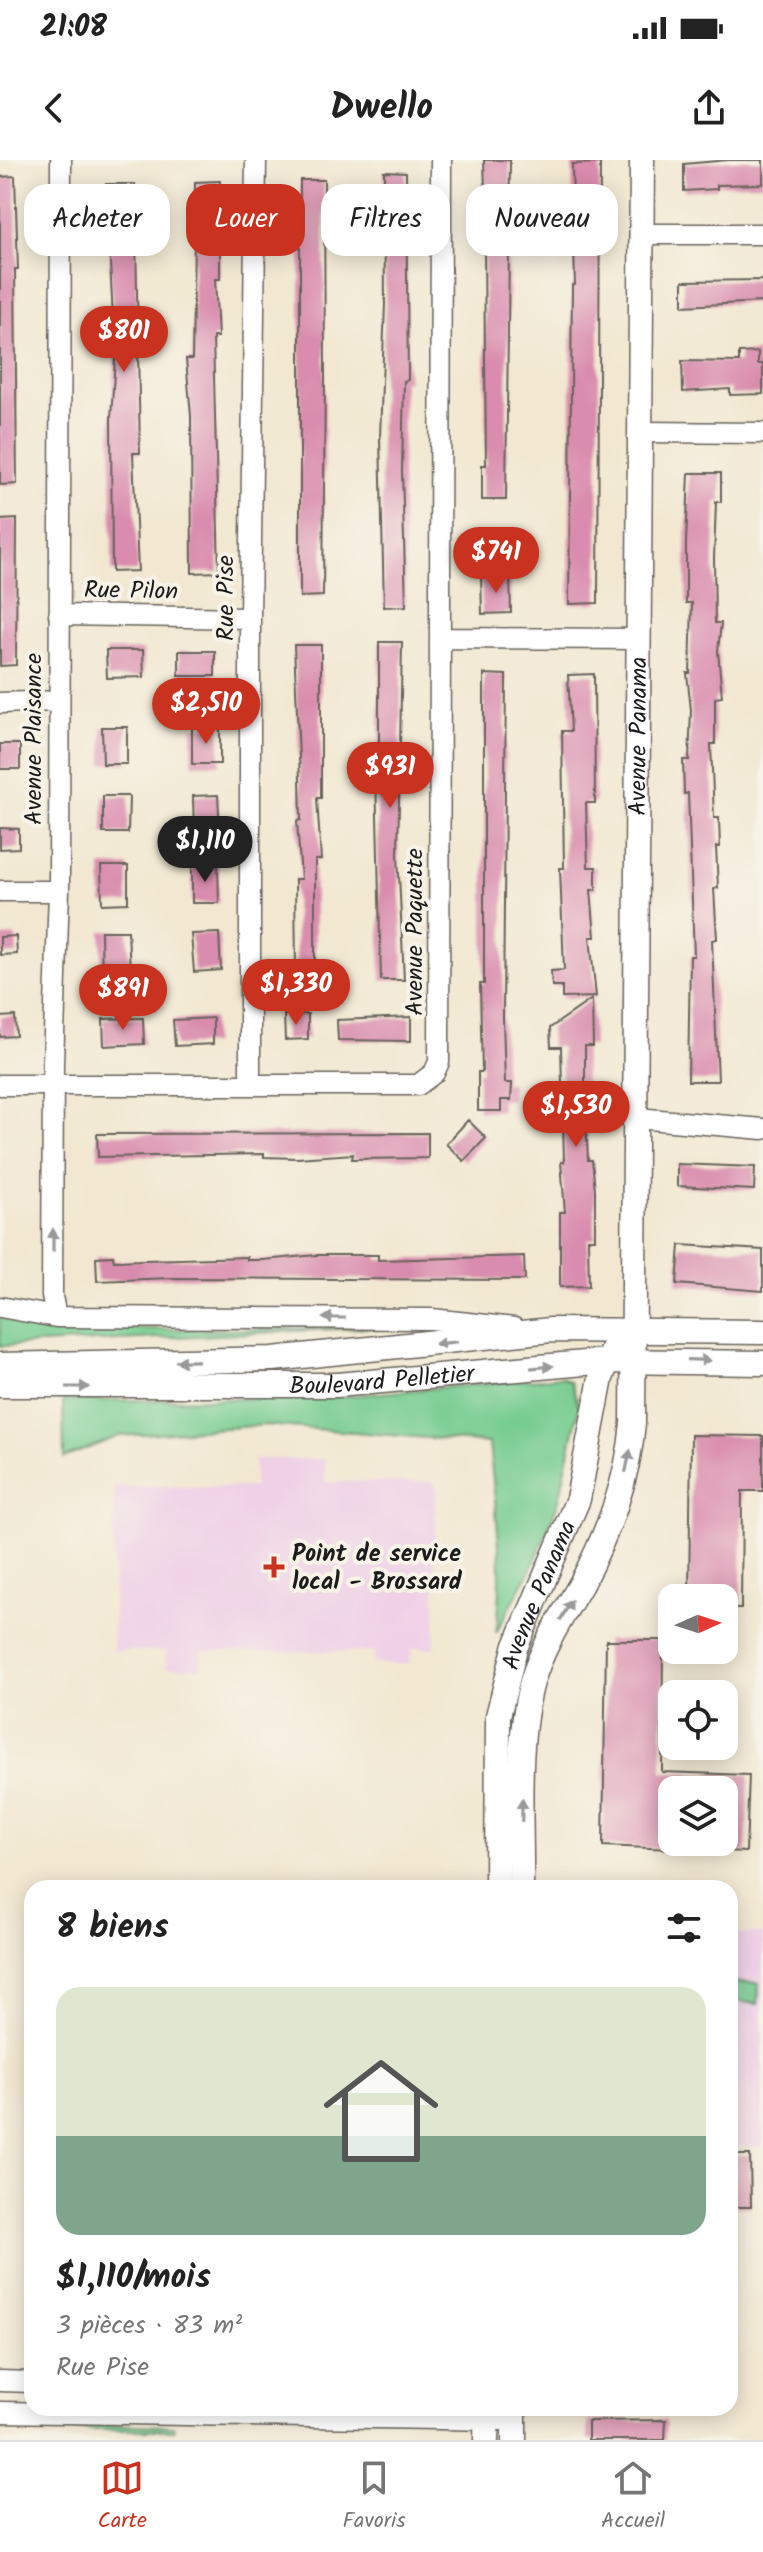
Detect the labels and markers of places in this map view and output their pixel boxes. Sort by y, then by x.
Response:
pin: $801 [77,306,171,374]
pin: $741 [449,527,543,595]
pin: $2,510 [141,678,271,746]
pin: $931 [343,742,437,810]
pin: $1,110 [140,816,270,884]
pin: $1,330 [231,959,361,1027]
pin: $891 [76,964,170,1032]
pin: $1,530 [511,1081,641,1149]
place label: Point de service local - Brossard [292,1535,463,1602]
marker: Point de service local - Brossard [263,1556,285,1578]

